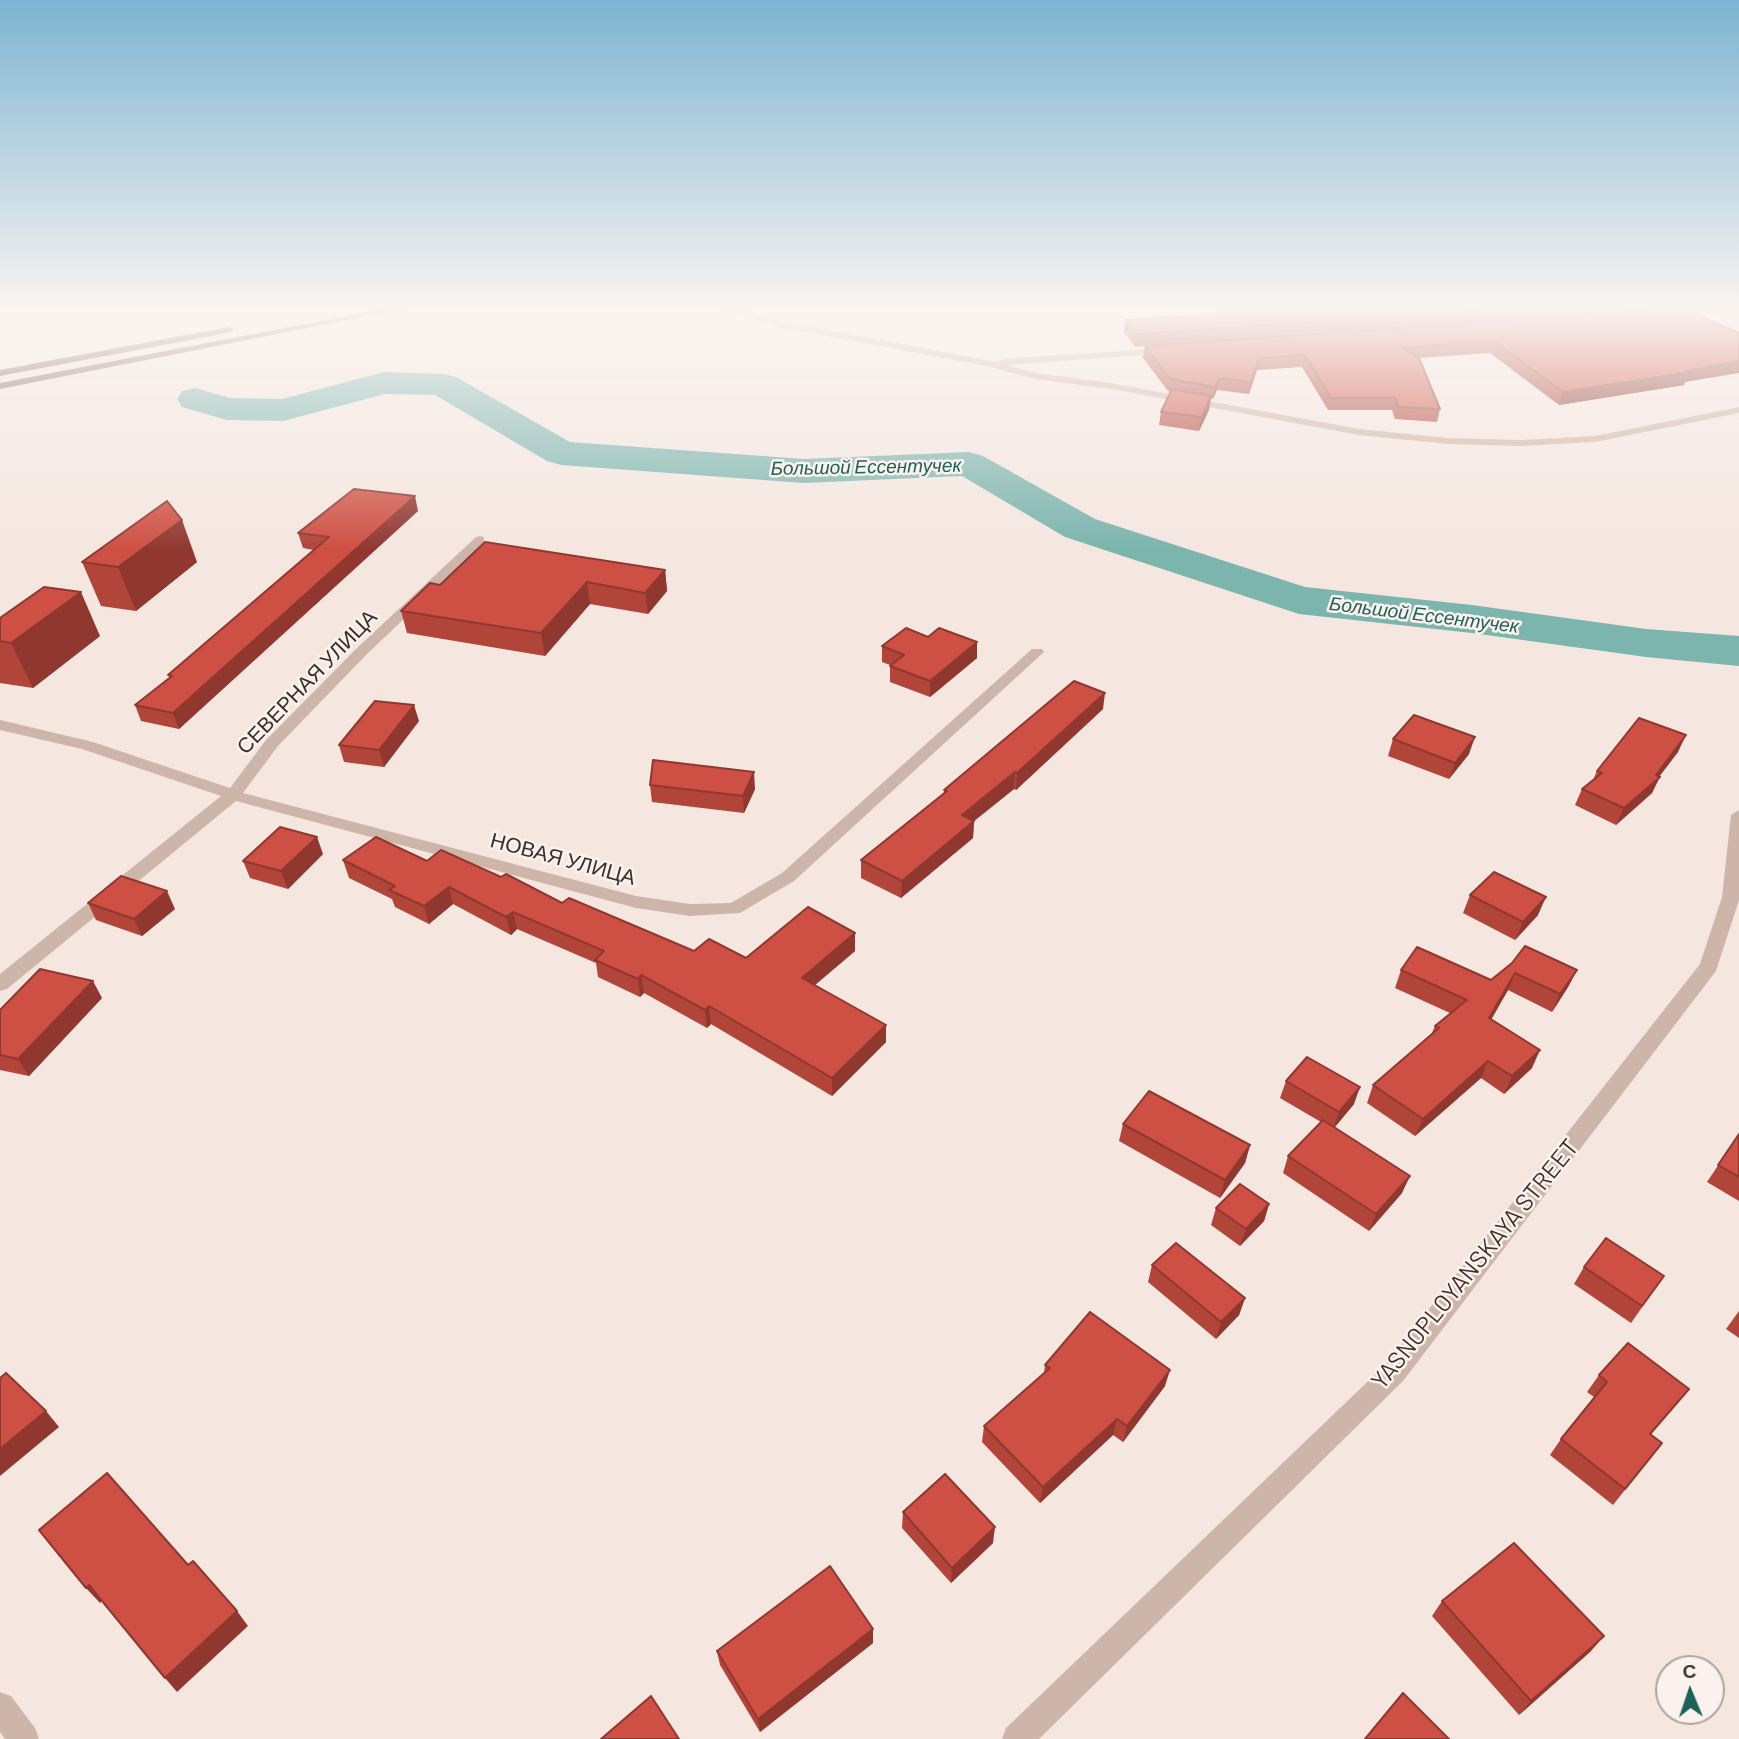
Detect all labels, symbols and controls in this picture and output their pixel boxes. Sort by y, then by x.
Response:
water label: Большой Ессентучек [770,454,962,480]
water label: Большой Ессентучек [1328,592,1520,638]
street label: СЕВЕРНАЯ УЛИЦА [232,605,382,759]
street label: НОВАЯ УЛИЦА [488,828,638,890]
street label: YASNOPLOYANSKAYA STREET [1365,1133,1585,1395]
north arrow [1655,1655,1725,1725]
text: С [1682,1659,1697,1682]

